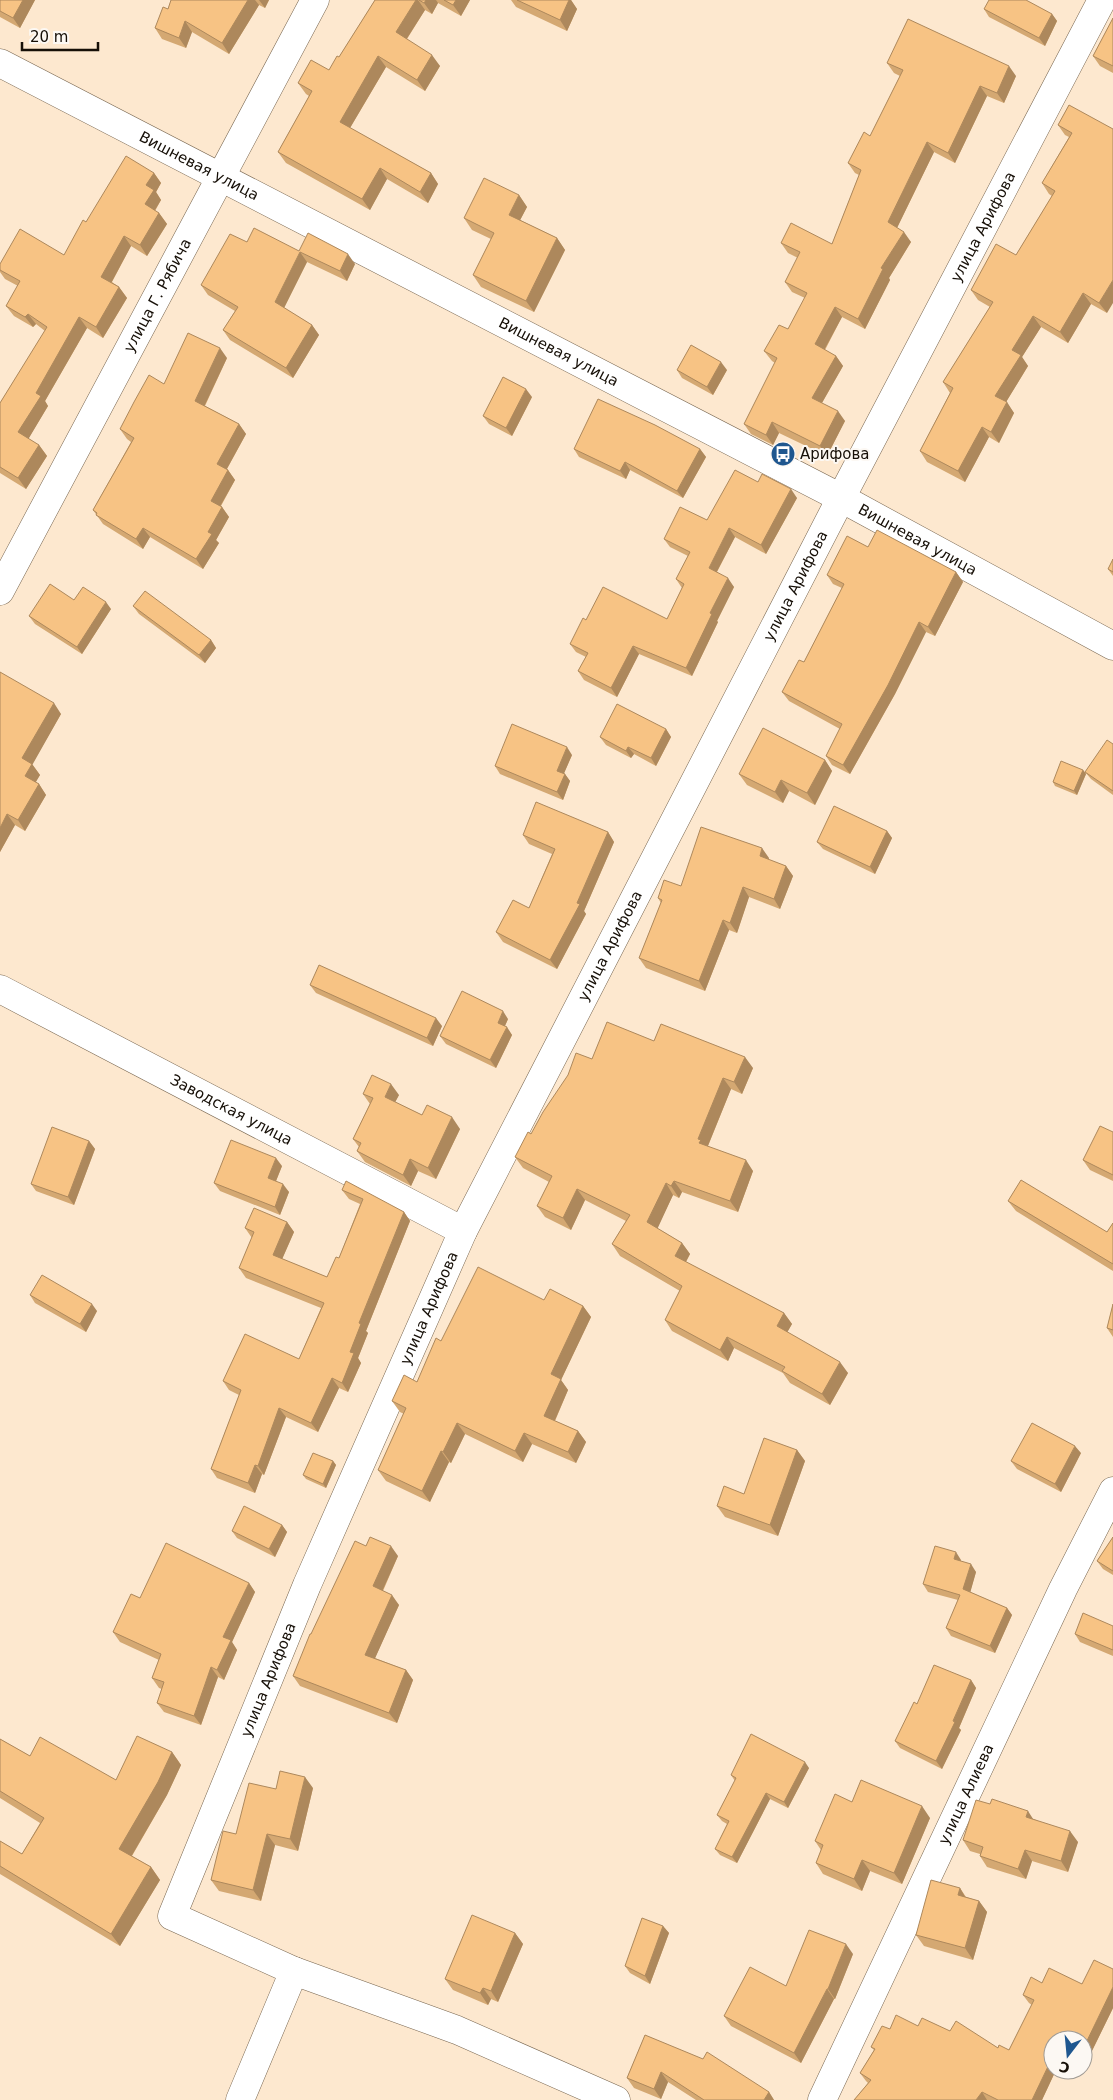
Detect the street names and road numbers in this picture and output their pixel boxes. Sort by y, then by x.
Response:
street label: Вишневая улица [136,128,262,204]
street label: улица Арифова [947,169,1019,285]
street label: улица Г. Рябича [120,235,195,355]
street label: Вишневая улица [496,314,622,390]
street label: Вишневая улица [855,500,980,579]
street label: улица Арифова [760,528,832,644]
street label: улица Арифова [574,888,646,1004]
street label: Заводская улица [167,1071,295,1149]
street label: улица Арифова [396,1249,462,1368]
street label: улица Арифова [237,1620,300,1740]
street label: улица Алиева [935,1741,998,1848]

